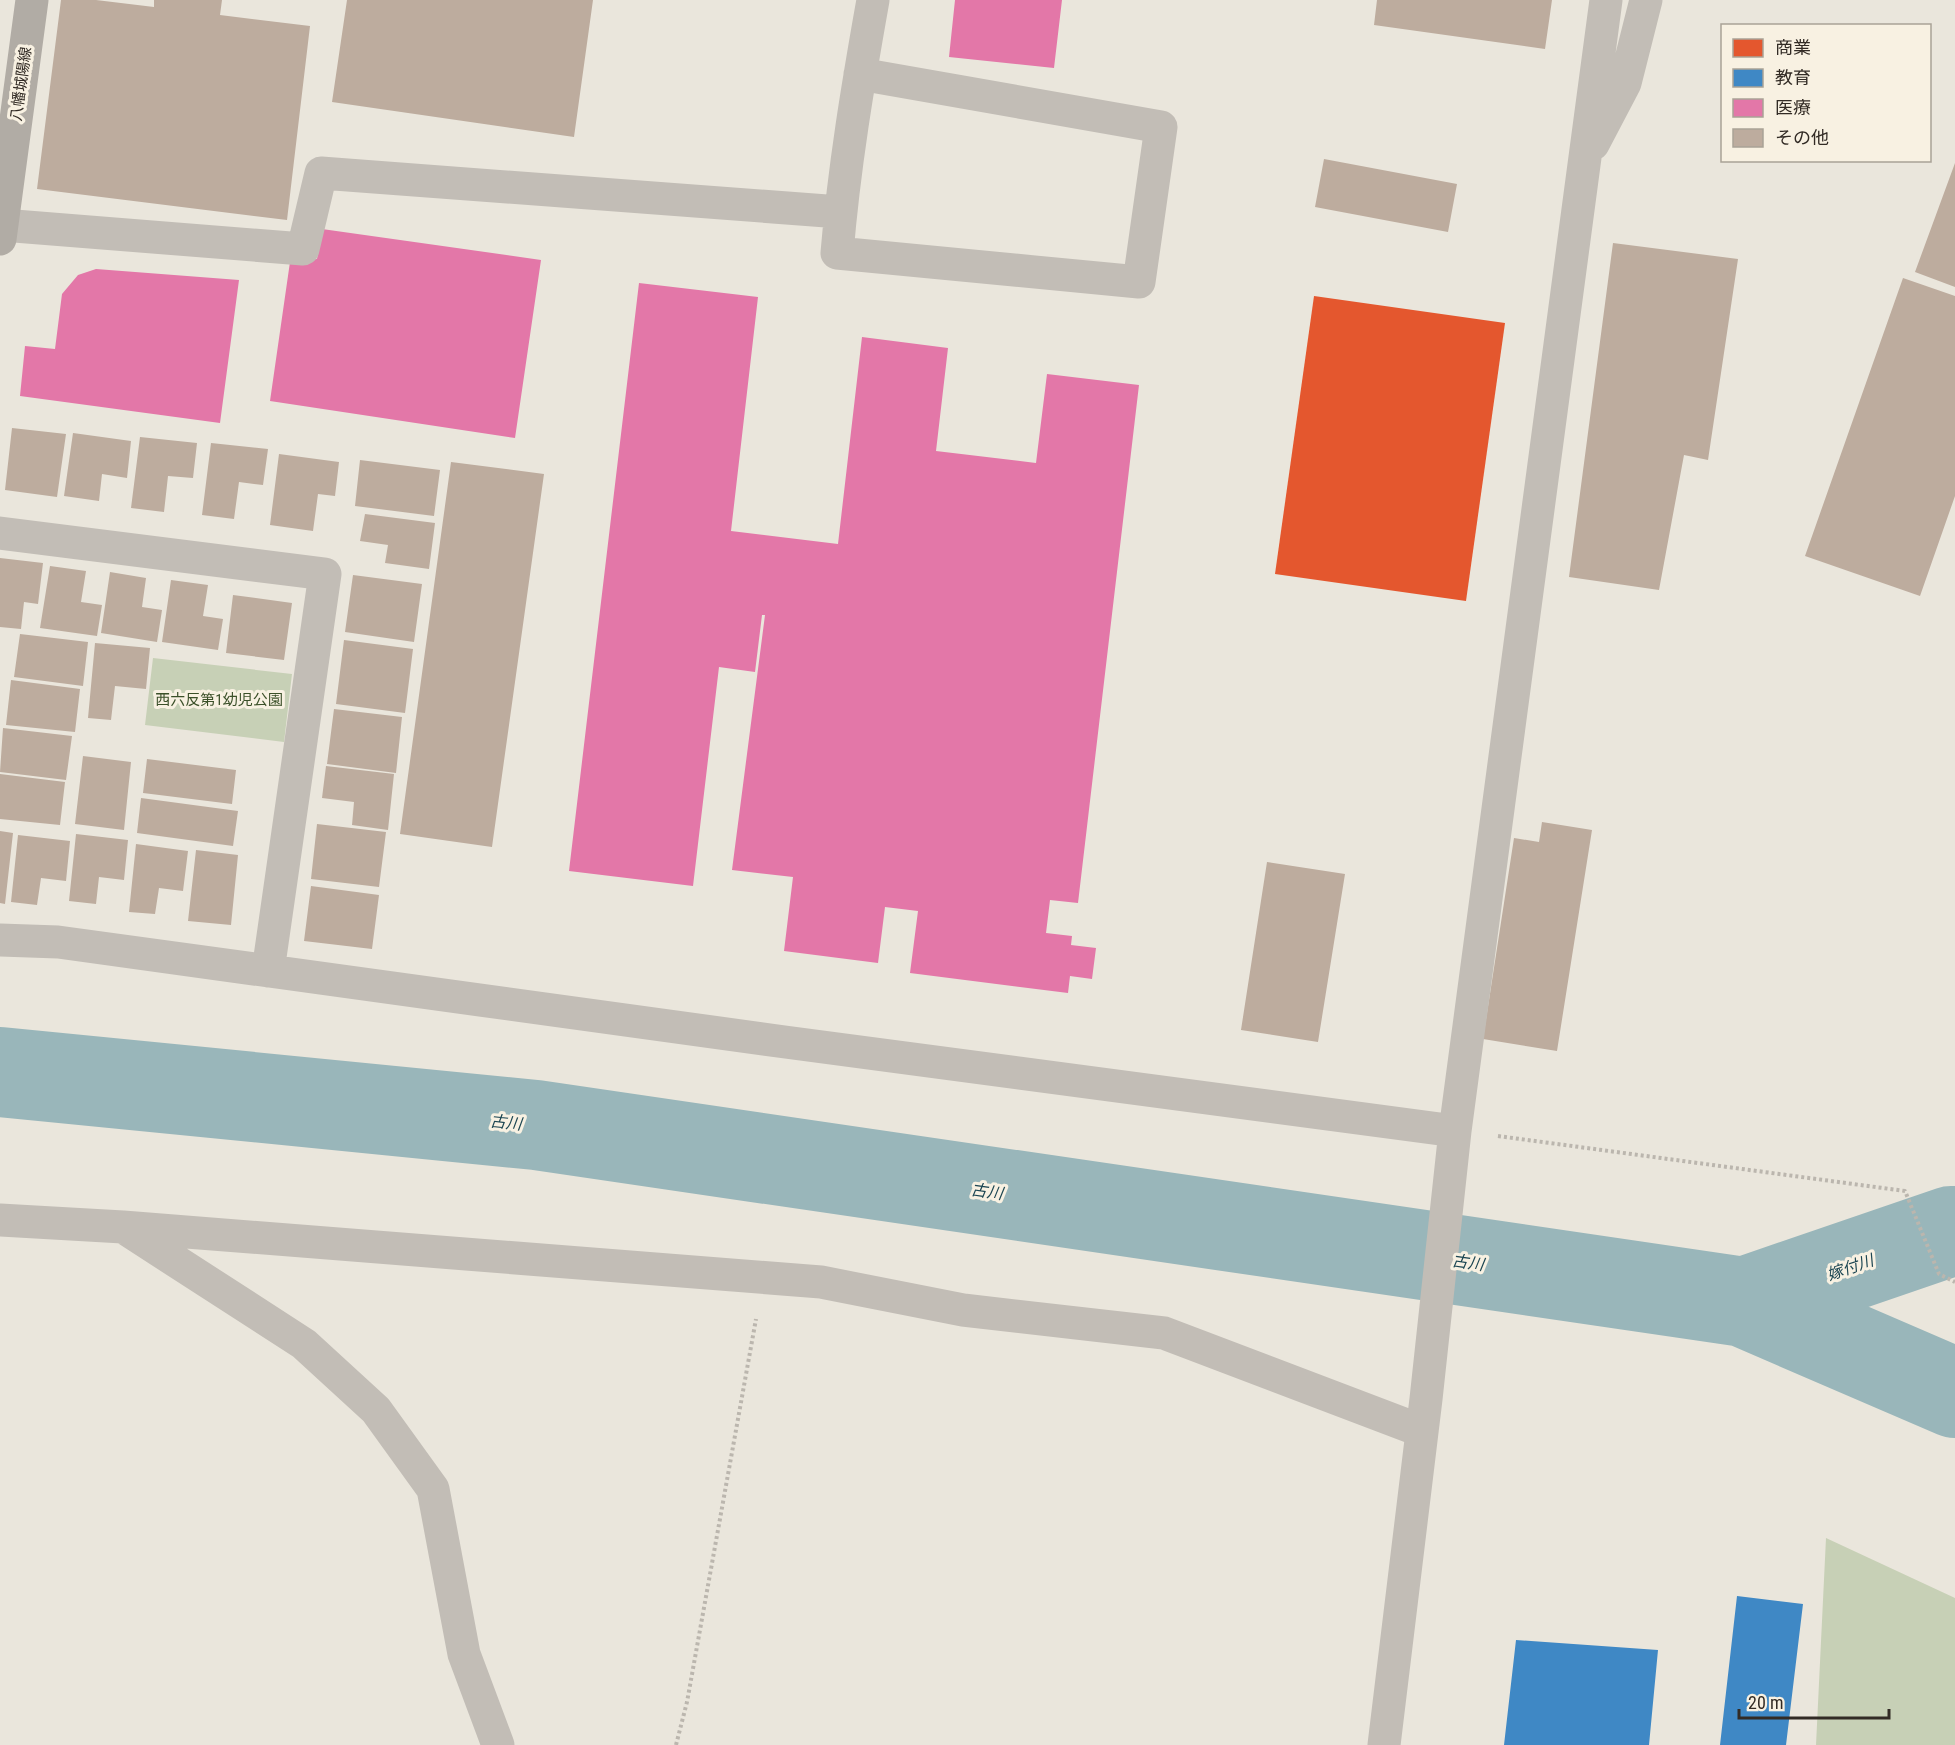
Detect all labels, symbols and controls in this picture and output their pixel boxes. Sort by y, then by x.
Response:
legend [1721,24,1931,162]
text: 商業 [1775,37,1811,58]
street label: 八幡城陽線 [7,46,35,122]
text: 教育 [1775,67,1811,88]
text: 医療 [1775,97,1811,118]
text: その他 [1775,127,1829,148]
park label: 西六反第1幼児公園 [155,691,283,709]
water label: 古川 [489,1111,525,1134]
water label: 古川 [970,1180,1006,1203]
water label: 嫁付川 [1824,1250,1878,1284]
water label: 古川 [1451,1251,1487,1274]
scale bar [1739,1682,1889,1720]
text: 20 m [1748,1692,1783,1713]

